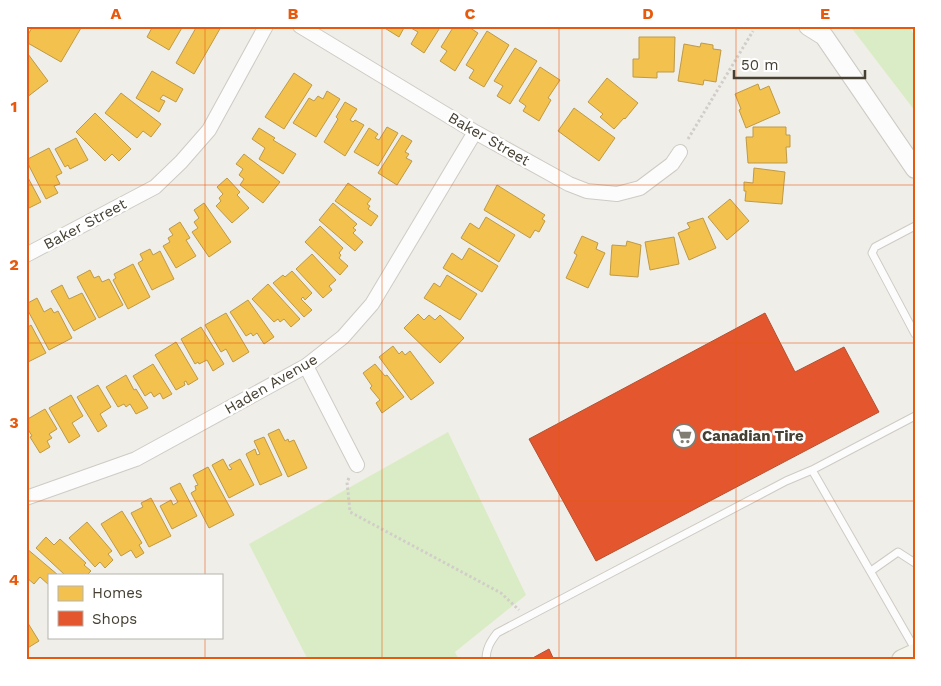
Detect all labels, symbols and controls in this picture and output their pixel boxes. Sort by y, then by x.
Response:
text: A [111,4,122,23]
text: B [288,4,299,23]
text: C [465,4,476,23]
text: D [642,4,654,23]
text: E [820,4,830,23]
scale bar [734,48,865,80]
text: 50 m [741,56,778,74]
text: 1 [11,97,17,116]
street label: Baker Street [445,108,534,170]
street label: Baker Street [41,194,130,253]
text: 2 [9,255,19,274]
street label: Haden Avenue [221,350,321,418]
text: 3 [9,413,19,432]
supermarket icon: Canadian Tire [671,423,697,449]
place label: Canadian Tire [702,427,804,445]
text: 4 [9,570,19,589]
legend [48,574,222,638]
text: Homes [92,584,143,602]
text: Shops [92,610,137,628]

